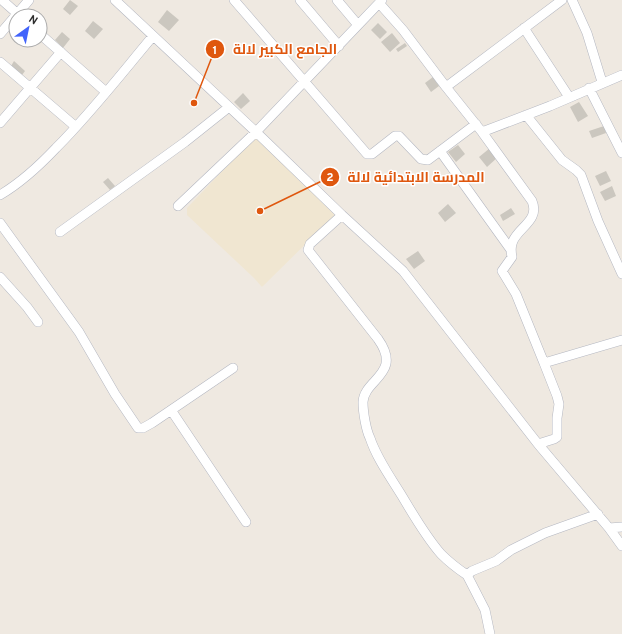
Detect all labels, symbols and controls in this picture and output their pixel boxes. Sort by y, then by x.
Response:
north arrow [8,8,48,48]
text: N [26,12,40,28]
callout: الجامع الكبير لالة [205,36,345,62]
text: الجامع الكبير لالة [233,42,337,59]
text: 1 [213,43,217,59]
callout: المدرسة الابتدائية لالة [320,164,493,190]
text: 2 [326,170,334,186]
text: المدرسة الابتدائية لالة [347,170,485,187]

